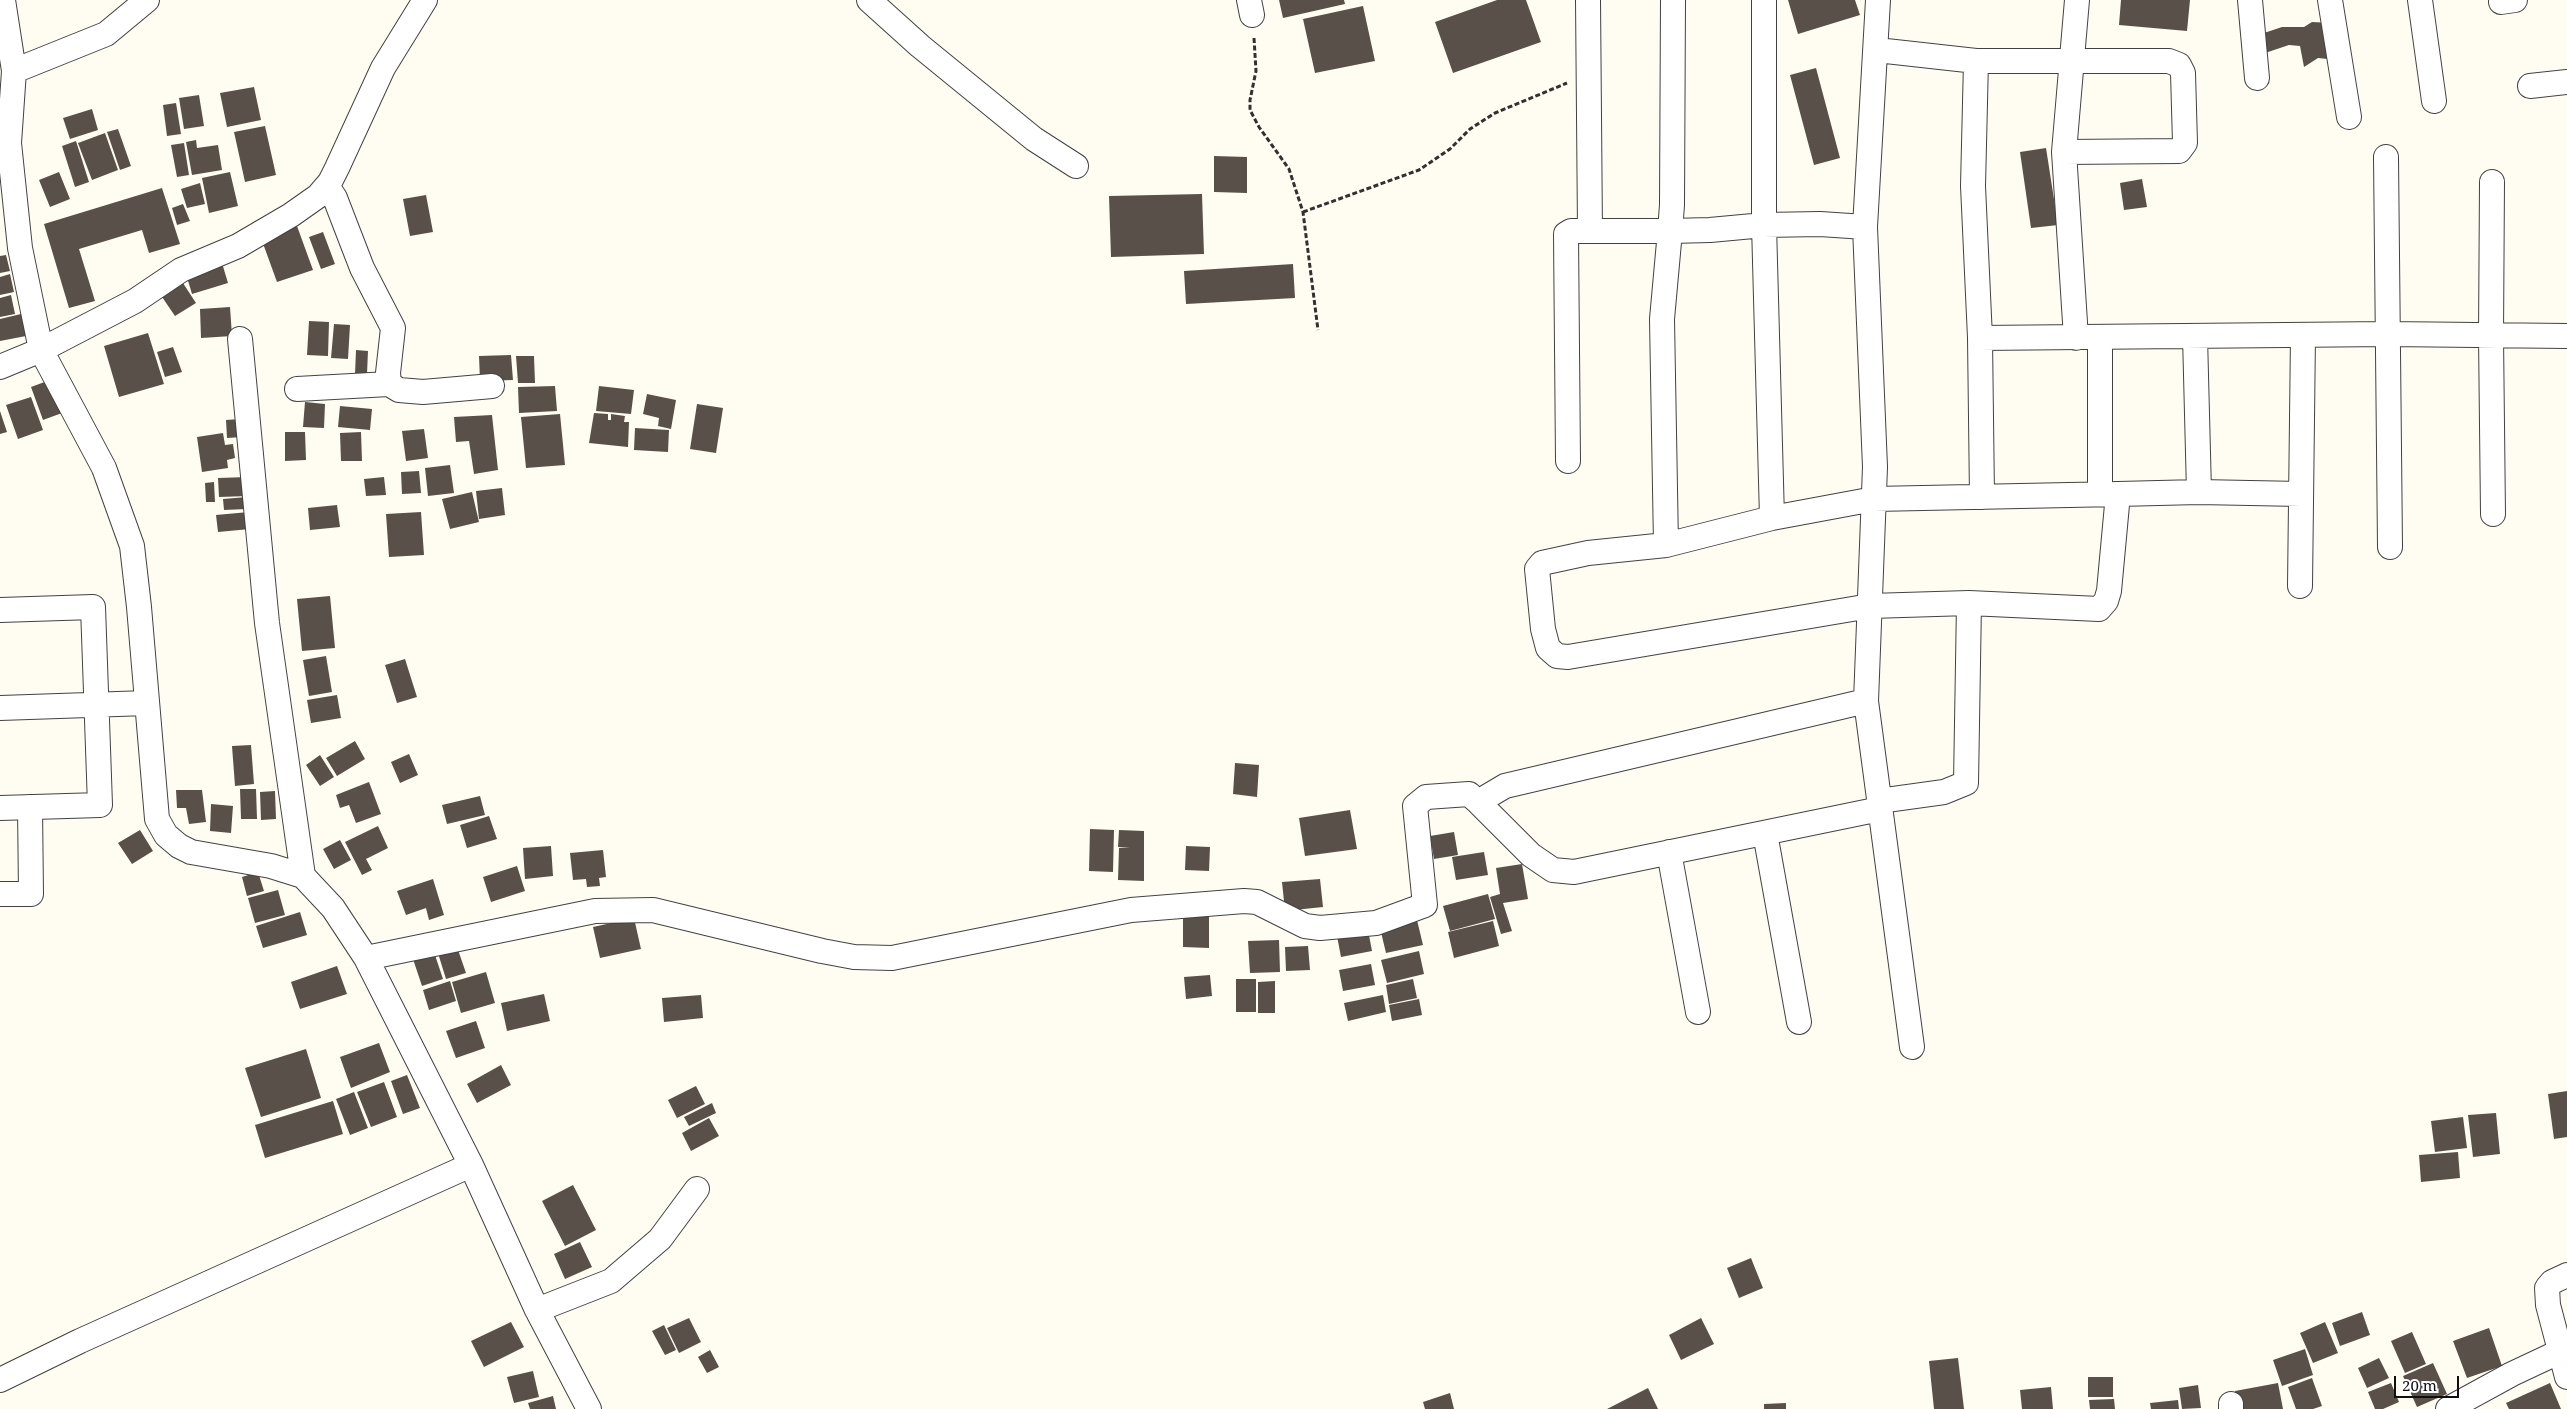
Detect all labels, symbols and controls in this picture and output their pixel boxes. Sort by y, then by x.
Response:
scale bar [2397,1366,2462,1398]
text: 20 m [2402,1375,2437,1395]

